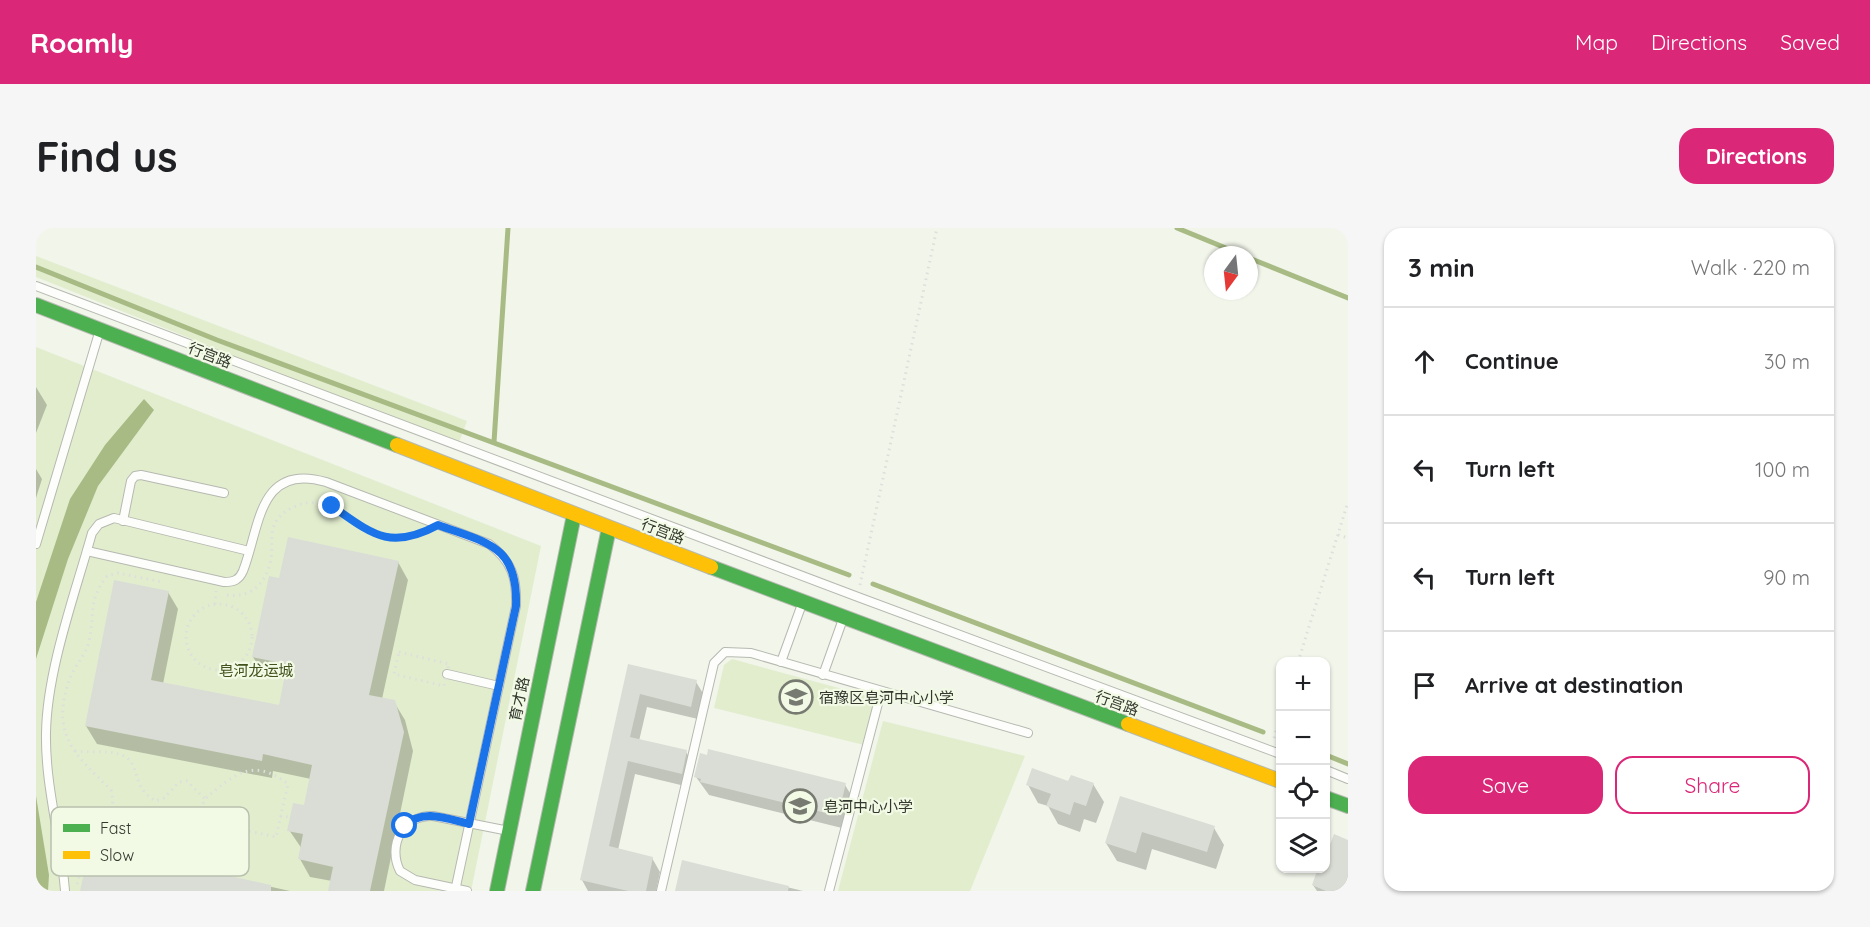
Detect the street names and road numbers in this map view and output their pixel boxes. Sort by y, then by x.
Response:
street label: 行宫路 [186,338,234,372]
street label: 行宫路 [639,514,687,548]
street label: 育才路 [505,675,533,723]
street label: 行宫路 [1093,686,1141,720]

